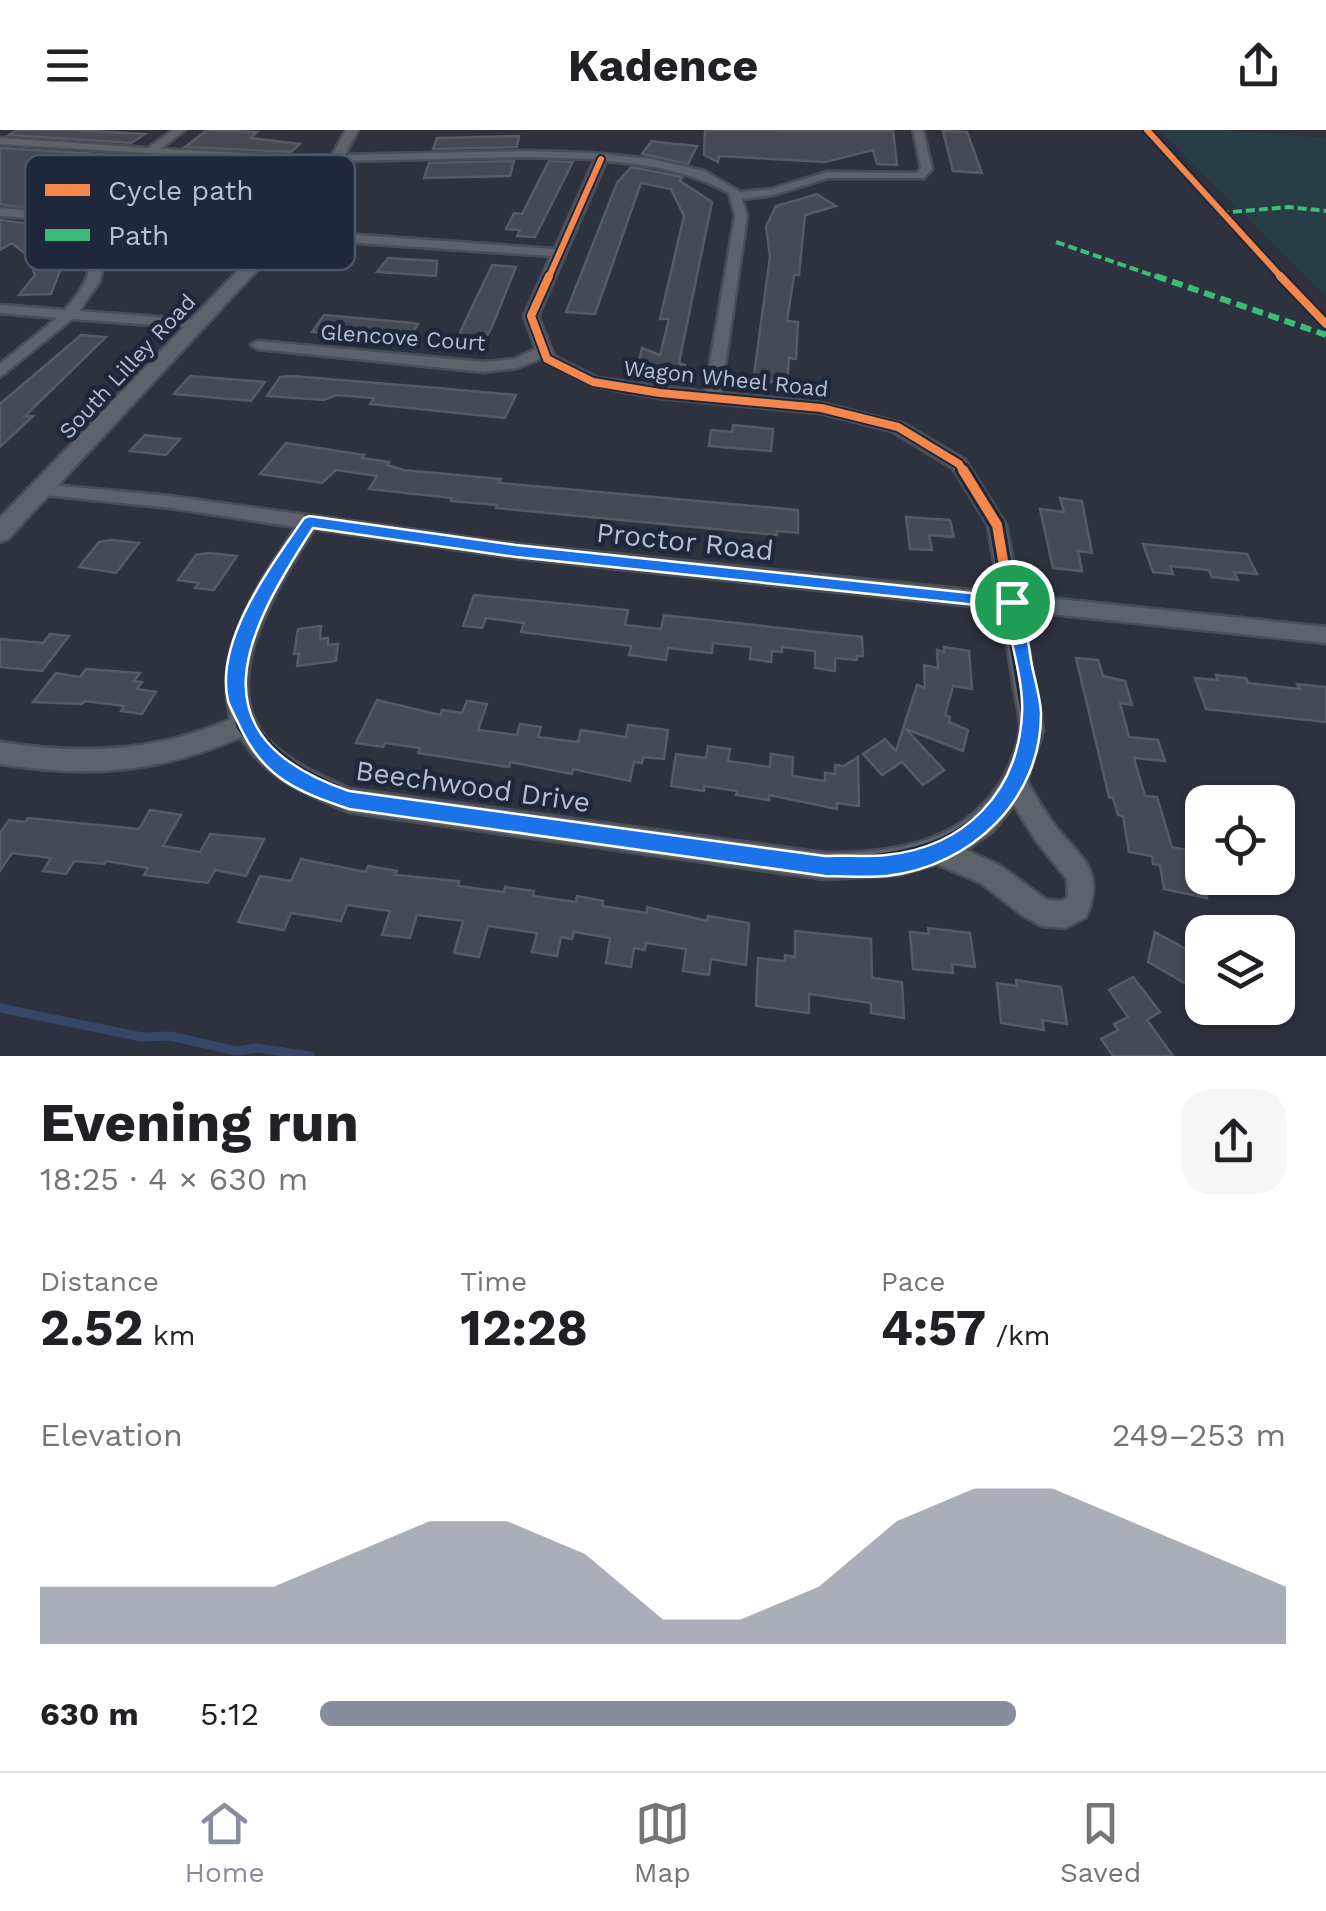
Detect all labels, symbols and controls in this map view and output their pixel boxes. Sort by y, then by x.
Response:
icon: menu [40,38,95,93]
icon: share [1231,38,1286,93]
text: Kadence [568,39,758,92]
legend [25,155,355,270]
text: Cycle path [108,174,254,207]
text: Path [108,219,169,252]
street label: South Lilley Road [54,289,201,444]
street label: Glencove Court [320,319,486,356]
street label: Wagon Wheel Road [622,355,829,402]
street label: Proctor Road [595,516,775,567]
pin [970,560,1055,645]
icon: arrive [985,575,1040,630]
street label: Beechwood Drive [353,754,592,819]
map controls [1185,785,1295,1025]
button: locate [1185,785,1295,895]
button: layers [1185,915,1295,1025]
button: share [1181,1089,1286,1194]
text: Evening run [40,1090,359,1154]
text: 18:25 · 4 × 630 m [40,1160,308,1198]
text: Distance [40,1265,159,1298]
text: Time [460,1265,527,1298]
text: Pace [881,1265,945,1298]
text: 2.52 [40,1298,143,1357]
text: 12:28 [460,1298,588,1357]
text: 4:57 [881,1298,986,1357]
text: km [143,1319,195,1352]
text: /km [986,1319,1050,1352]
text: Elevation [40,1416,183,1454]
text: 249–253 m [1112,1416,1286,1454]
text: 630 m [40,1695,139,1733]
text: 5:12 [200,1695,259,1733]
tab: Home [185,1796,265,1889]
tab: Map [634,1796,691,1889]
tab: Saved [1060,1796,1141,1889]

